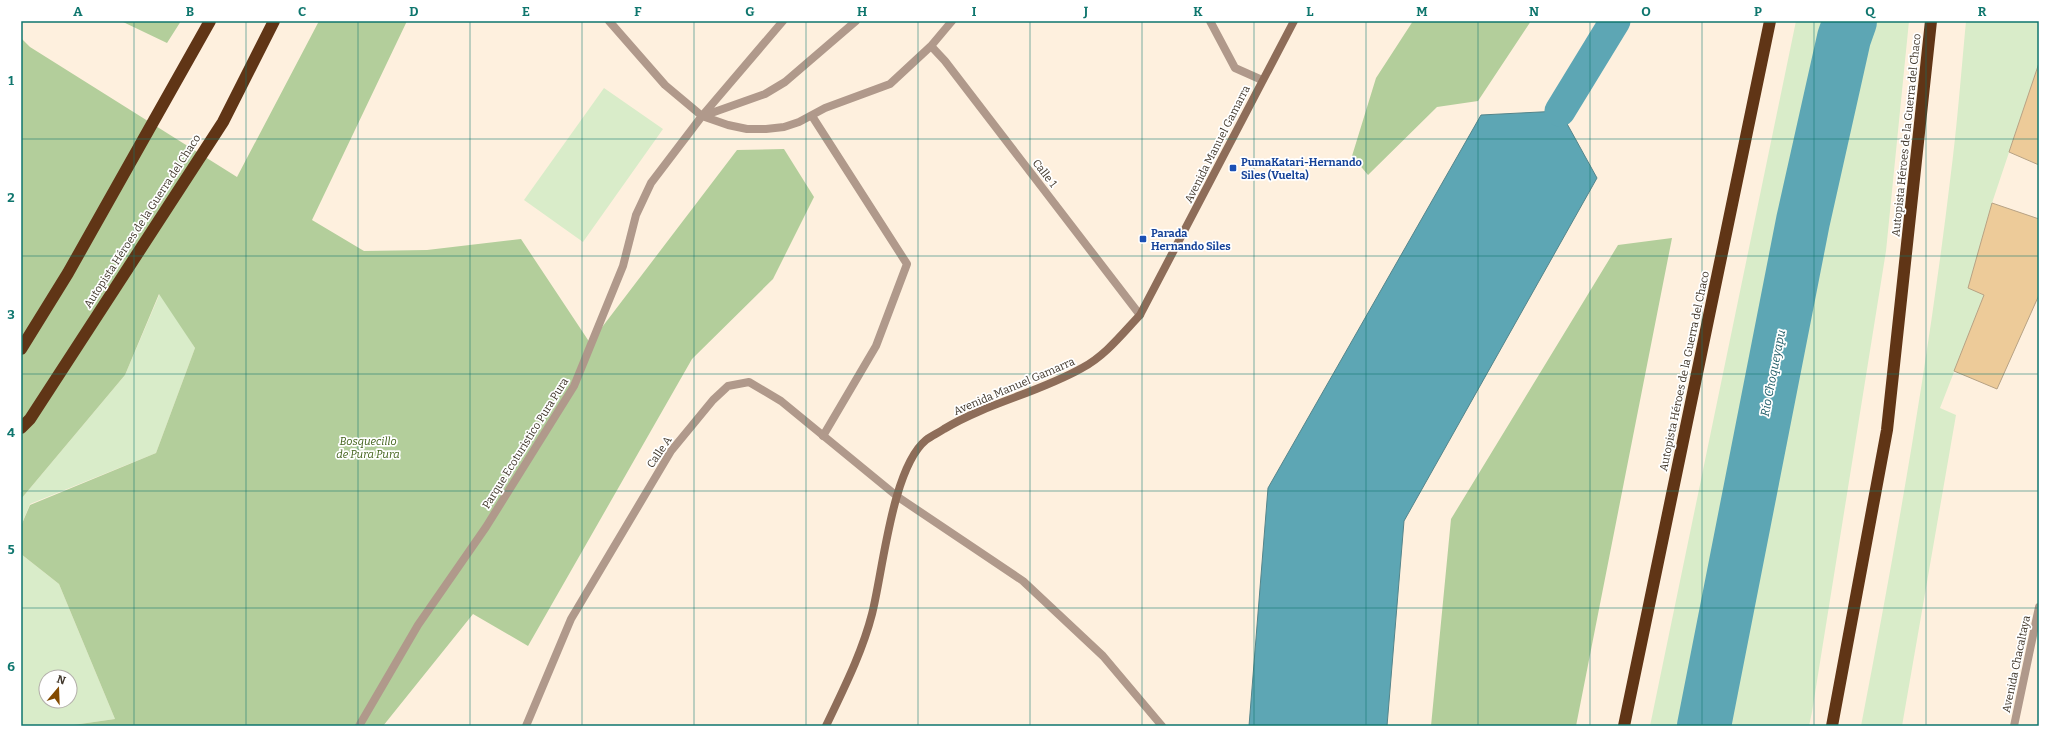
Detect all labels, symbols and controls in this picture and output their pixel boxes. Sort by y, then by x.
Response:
text: A [73,4,83,19]
text: B [186,4,194,19]
text: C [298,4,306,19]
text: D [409,4,419,19]
text: E [522,4,530,19]
text: F [634,4,642,19]
text: G [745,4,755,19]
text: H [857,4,867,19]
text: I [972,4,977,19]
text: J [1083,4,1089,19]
text: K [1193,4,1203,19]
text: L [1306,4,1314,19]
text: M [1416,4,1428,19]
text: N [1529,4,1539,19]
text: O [1641,4,1651,19]
text: P [1754,4,1762,19]
text: Q [1865,4,1876,19]
text: R [1978,4,1987,19]
street label: Autopista Héroes de la Guerra del Chaco [1889,33,1924,237]
text: 1 [8,73,14,88]
street label: Avenida Manuel Gamarra [1182,83,1253,205]
street label: Autopista Héroes de la Guerra del Chaco [81,132,203,310]
place label: PumaKatari-Hernando Siles (Vuelta) [1241,156,1362,182]
street label: Calle 1 [1030,157,1060,190]
marker: PumaKatari-Hernando Siles (Vuelta) [1228,163,1238,173]
text: 2 [7,190,15,205]
place label: Parada Hernando Siles [1151,227,1231,253]
marker: Parada Hernando Siles [1138,234,1148,244]
street label: Autopista Héroes de la Guerra del Chaco [1657,270,1712,472]
text: 3 [7,307,15,322]
water label: Río Choqueyapu [1758,329,1788,417]
street label: Avenida Manuel Gamarra [952,355,1077,418]
street label: Parque Ecoturistico Pura Pura [480,375,571,511]
text: 4 [7,425,15,440]
street label: Calle A [644,434,675,471]
park label: Bosquecillo de Pura Pura [336,435,400,461]
text: 5 [7,542,15,557]
street label: Avenida Chacaltaya [2000,614,2033,714]
text: 6 [7,659,15,674]
north arrow [38,669,78,709]
text: N [55,672,68,688]

